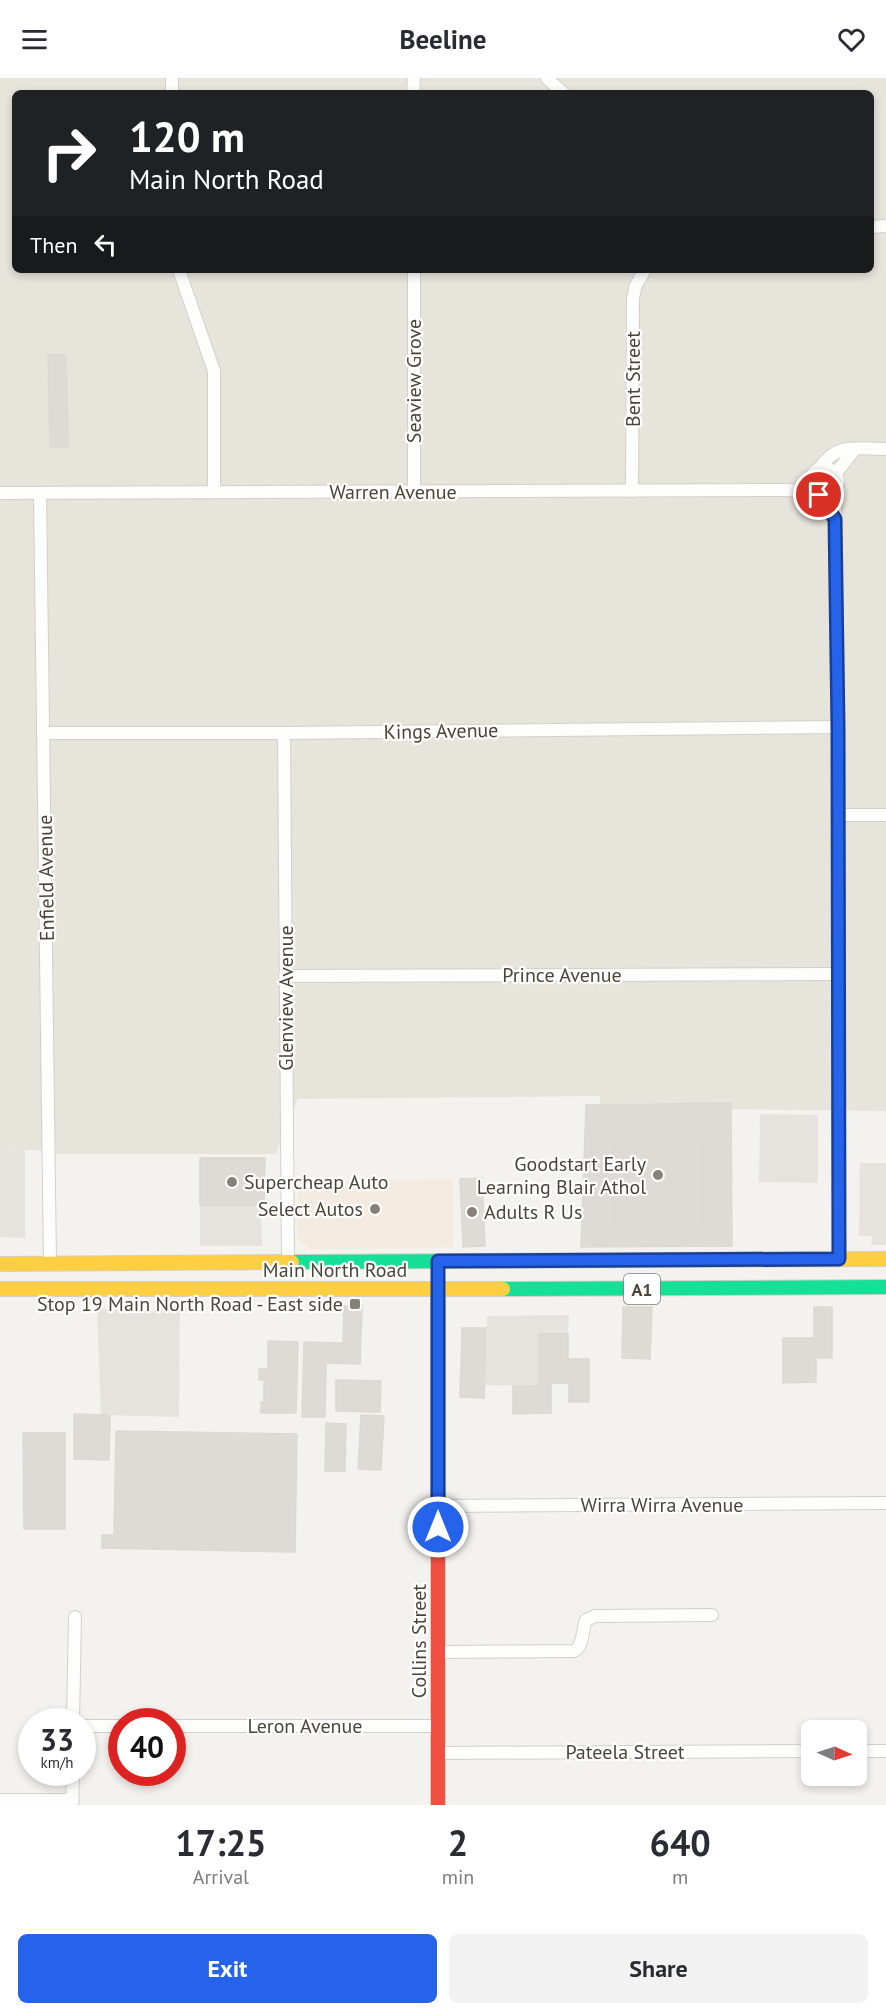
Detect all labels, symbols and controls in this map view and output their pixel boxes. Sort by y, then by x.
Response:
text: Beeline [400,22,486,56]
icon: menu [18,23,51,56]
icon: heart [835,23,868,56]
text: 120 m [129,109,245,164]
icon: right [30,114,108,192]
text: Main North Road [129,162,324,196]
icon: left [89,228,122,261]
text: Then [30,231,77,259]
street label: Seaview Grove [401,319,427,443]
street label: Bent Street [620,331,646,427]
pin [793,469,844,520]
icon: arrive [802,478,835,511]
street label: Warren Avenue [329,479,457,505]
street label: Kings Avenue [383,717,499,745]
street label: Enfield Avenue [32,815,60,941]
street label: Glenview Avenue [273,925,299,1071]
street label: Prince Avenue [502,962,622,988]
place label: Goodstart Early Learning Blair Athol [477,1151,647,1200]
marker: Goodstart Early Learning Blair Athol [651,1168,665,1182]
place label: Supercheap Auto [244,1169,389,1195]
marker: Supercheap Auto [225,1175,239,1189]
place label: Select Autos [258,1196,363,1222]
place label: Adults R Us [484,1199,582,1225]
marker: Select Autos [368,1202,382,1216]
marker: Adults R Us [465,1205,479,1219]
street label: Main North Road [263,1257,407,1283]
road number: A1 [624,1274,660,1304]
place label: Stop 19 Main North Road - East side [37,1291,343,1317]
marker: Stop 19 Main North Road - East side [348,1297,362,1311]
street label: Wirra Wirra Avenue [581,1492,744,1518]
position arrow [406,1495,470,1559]
street label: Collins Street [406,1584,432,1698]
speed limit sign: 40 [108,1708,186,1786]
street label: Leron Avenue [248,1713,362,1739]
text: 33 [40,1720,74,1759]
north arrow [801,1720,867,1786]
map controls [801,1720,867,1786]
street label: Pateela Street [565,1739,685,1765]
text: km/h [41,1753,73,1772]
text: 17:25 [175,1819,267,1866]
text: 2 [448,1819,468,1866]
text: 640 [650,1819,711,1866]
text: Arrival [193,1864,249,1890]
text: min [442,1864,474,1890]
text: m [672,1864,688,1890]
button: Exit [18,1934,437,2003]
button: Share [449,1934,868,2003]

